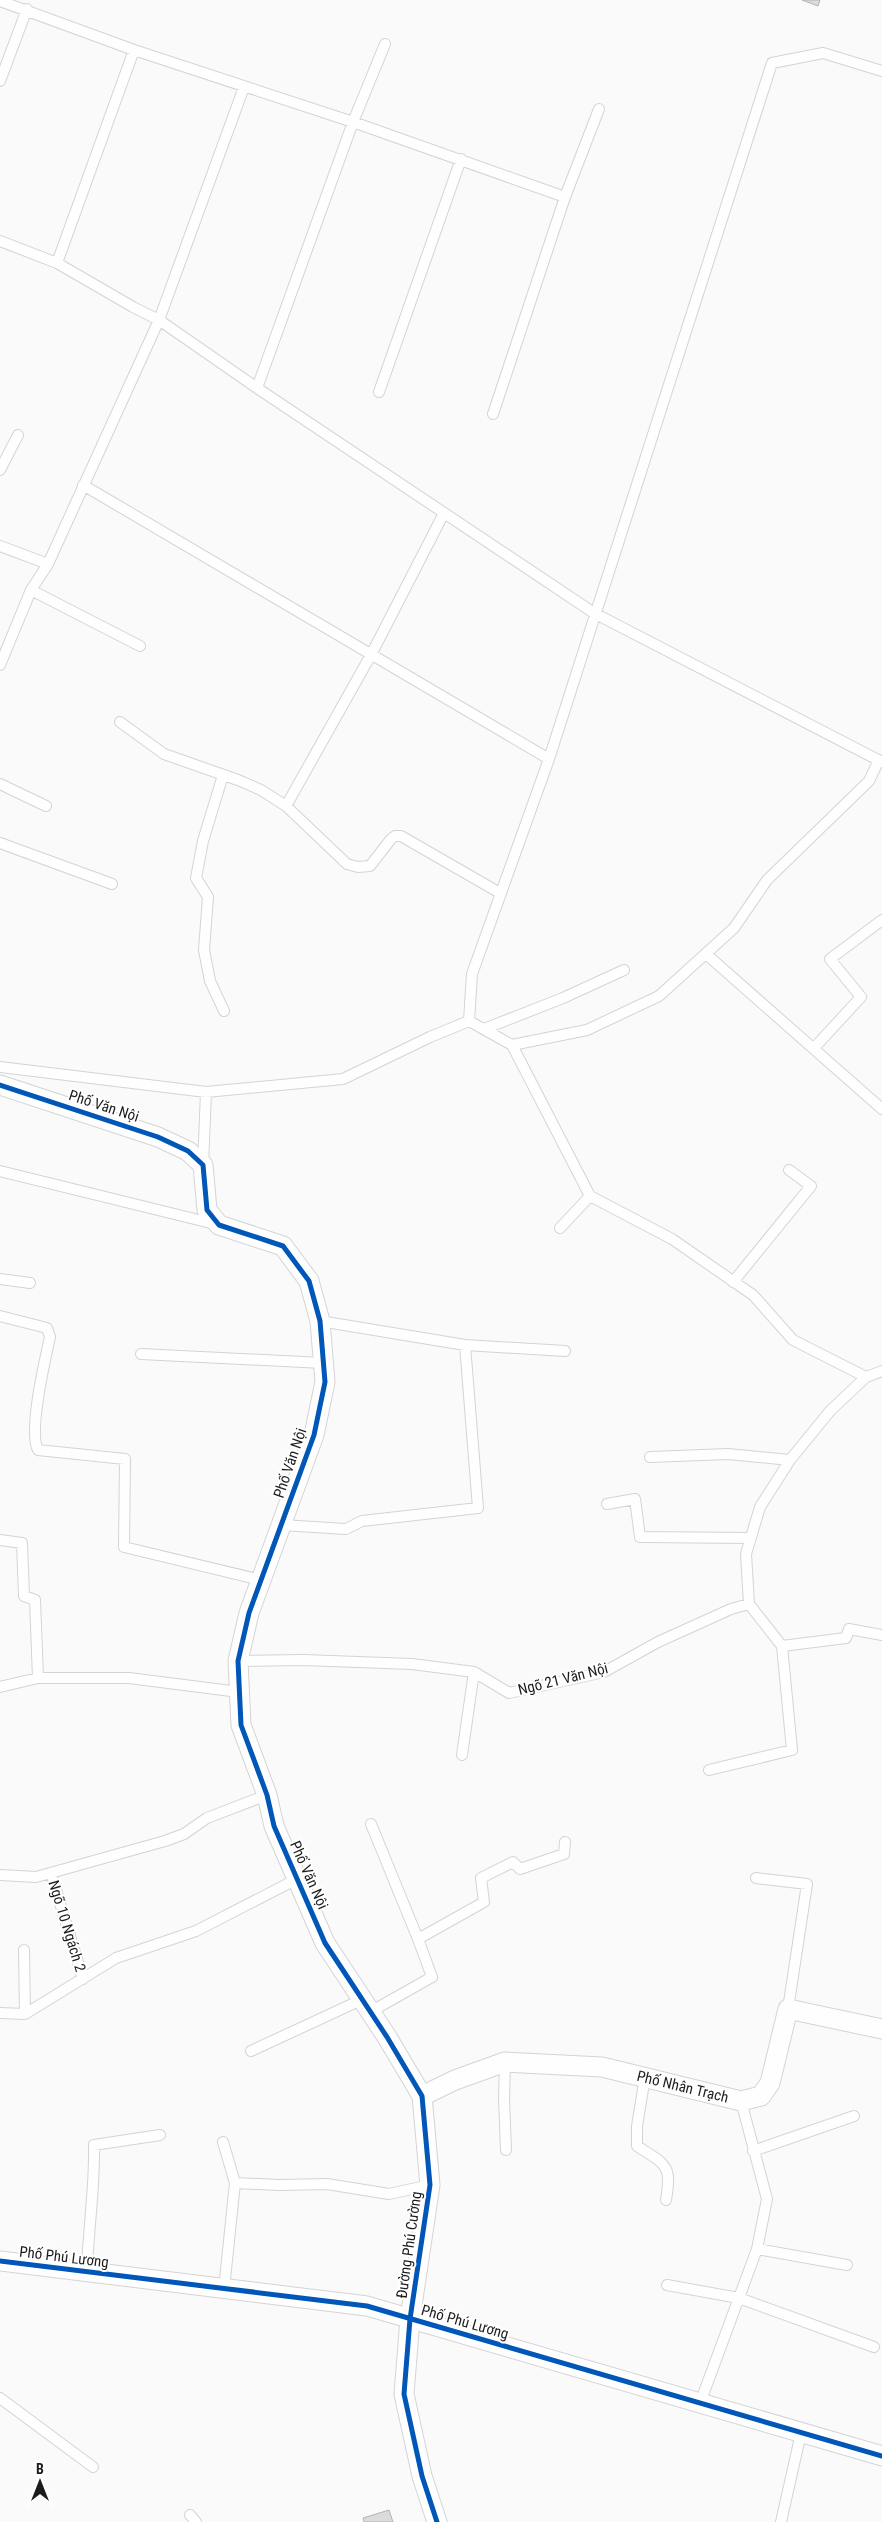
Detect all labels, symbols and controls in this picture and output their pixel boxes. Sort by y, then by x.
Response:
street label: Phố Văn Nội [67,1086,141,1126]
street label: Phố Văn Nội [270,1426,310,1500]
street label: Ngõ 21 Văn Nội [516,1659,610,1699]
street label: Phố Văn Nội [286,1838,332,1912]
street label: Ngõ 10 Ngách 2 [45,1878,89,1974]
street label: Phố Nhân Trạch [635,2067,730,2107]
street label: Đường Phú Cường [393,2190,425,2300]
street label: Phố Phú Lương [18,2243,110,2271]
street label: Phố Phú Lương [419,2301,511,2343]
north arrow [15,2457,65,2507]
text: B [36,2461,44,2477]

